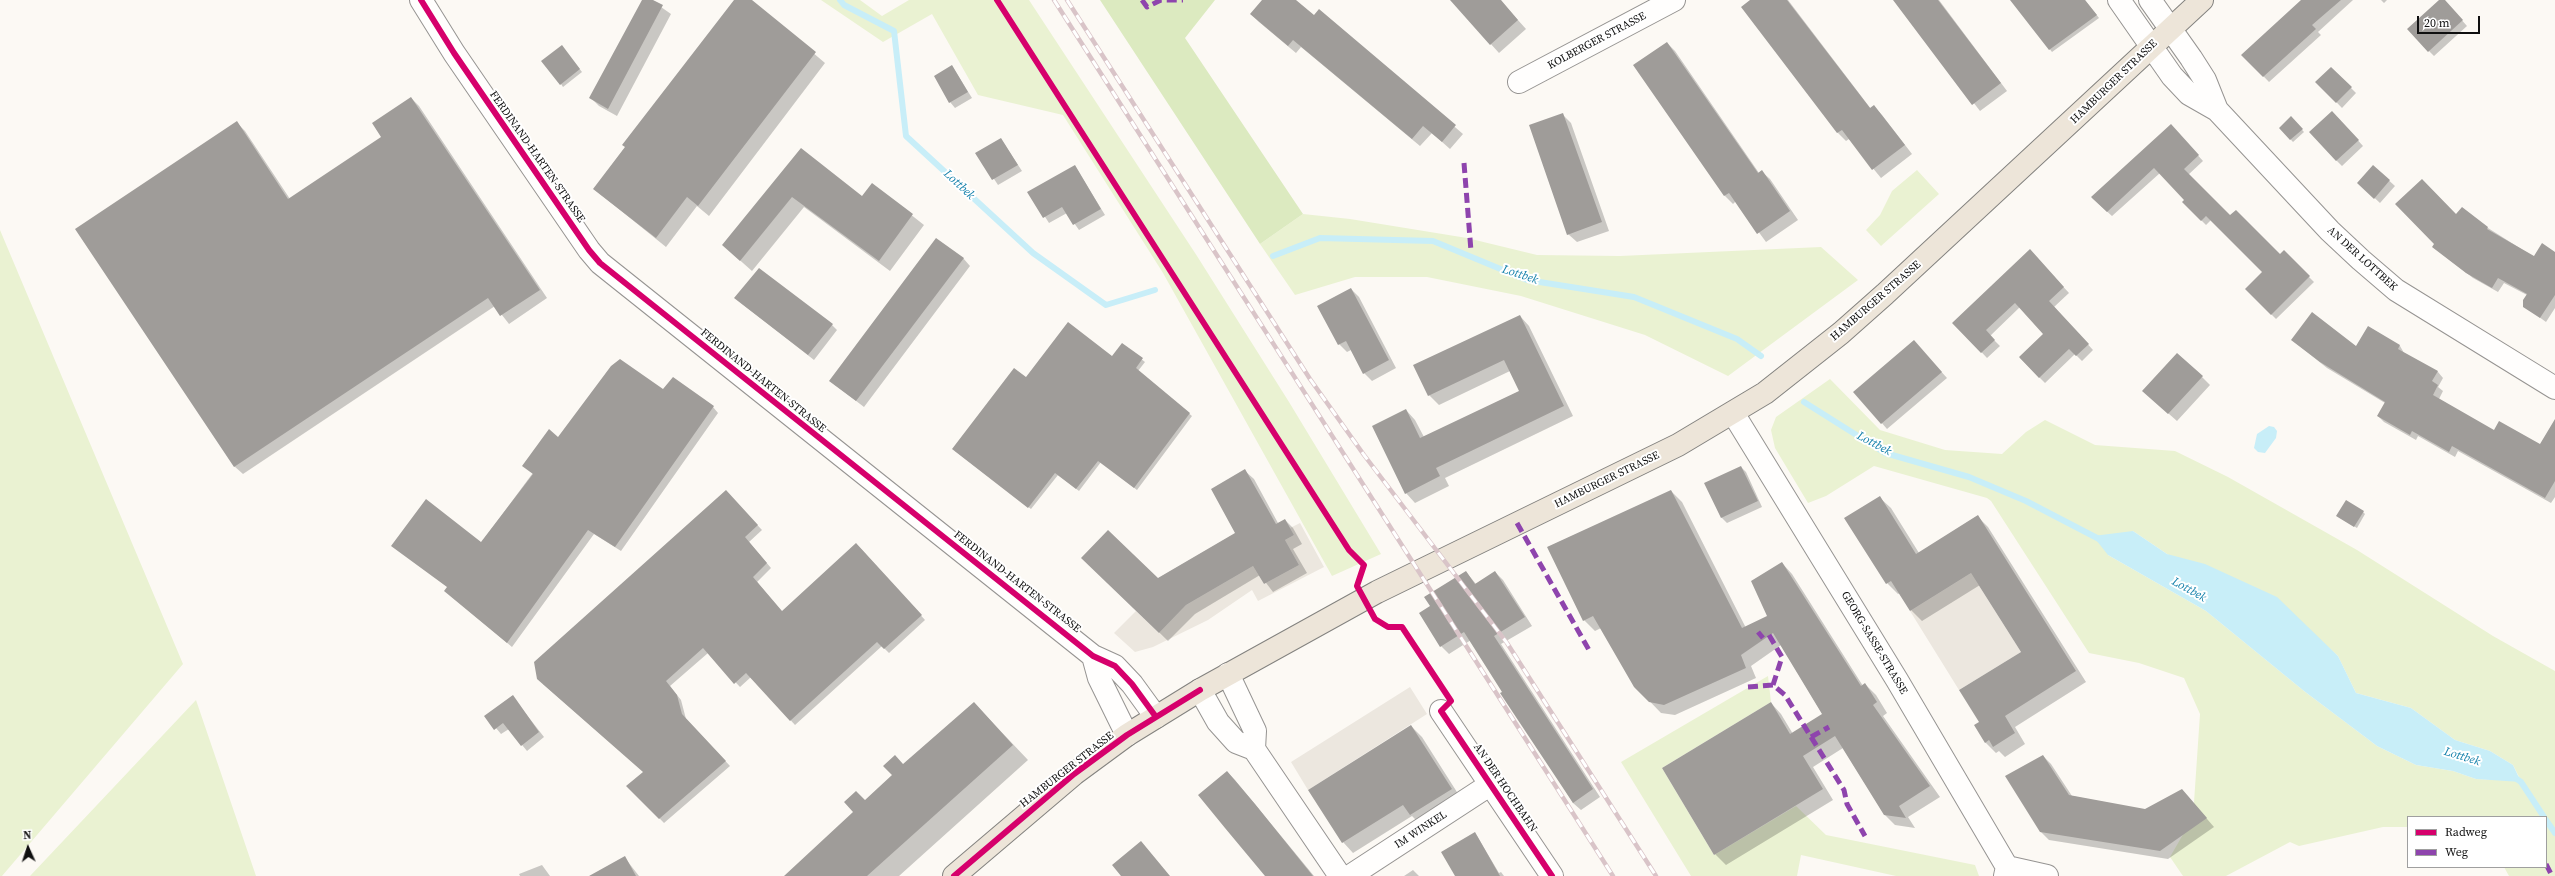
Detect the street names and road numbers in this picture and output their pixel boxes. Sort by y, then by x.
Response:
street label: KOLBERGER STRASSE [1546,10,1648,72]
street label: HAMBURGER STRASSE [2068,37,2160,127]
street label: FERDINAND-HARTEN-STRASSE [486,89,588,225]
street label: AN DER LOTTBEK [2324,224,2400,294]
street label: HAMBURGER STRASSE [1828,258,1924,344]
street label: FERDINAND-HARTEN-STRASSE [698,326,828,436]
street label: HAMBURGER STRASSE [1552,449,1662,511]
street label: FERDINAND-HARTEN-STRASSE [951,528,1083,636]
street label: GEORG-SASSE-STRASSE [1838,589,1910,697]
street label: HAMBURGER STRASSE [1018,729,1116,811]
street label: AN DER HOCHBAHN [1470,741,1540,835]
street label: IM WINKEL [1392,808,1450,852]

